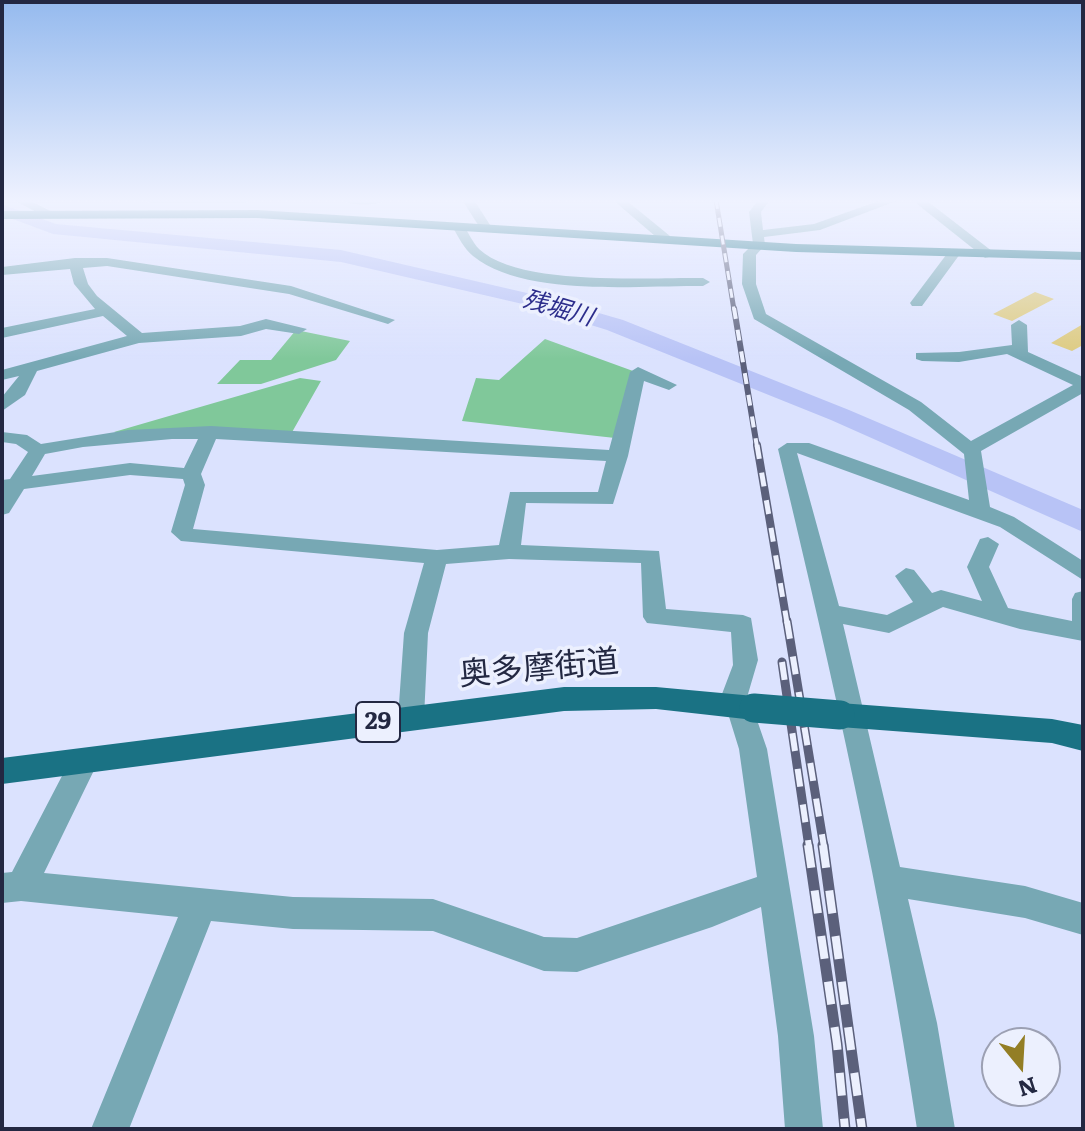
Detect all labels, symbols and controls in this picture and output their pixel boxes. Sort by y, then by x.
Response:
water label: 残堀川 [519,285,597,333]
street label: 奥多摩街道 [458,643,620,695]
road number: 29 [356,702,400,742]
north arrow [981,1027,1061,1107]
text: N [1014,1070,1042,1107]

